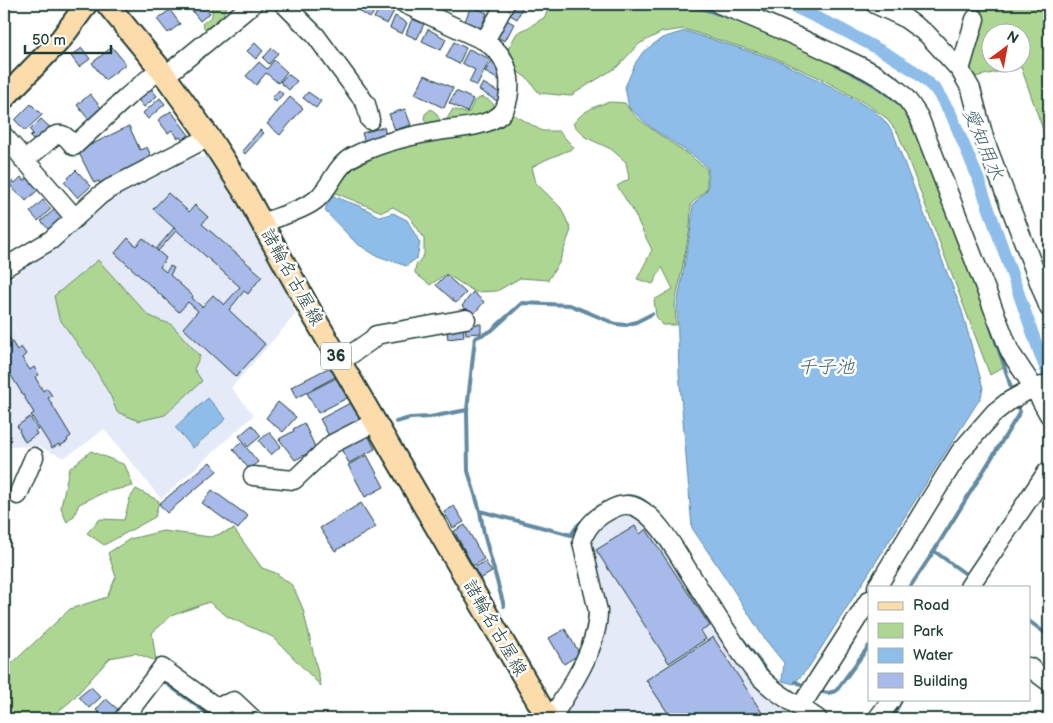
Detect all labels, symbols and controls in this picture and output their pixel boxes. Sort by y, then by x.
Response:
scale bar [25,22,111,54]
north arrow [980,22,1030,72]
text: N [1004,27,1022,47]
text: 50 m [32,31,66,50]
water label: 愛知用水 [958,105,1008,183]
street label: 諸輪名古屋線 [257,225,327,329]
road number: 36 [321,342,351,370]
water label: 千子池 [797,356,855,379]
street label: 諸輪名古屋線 [459,576,531,680]
legend [868,586,1030,700]
text: Road [913,596,949,615]
text: Park [913,622,944,641]
text: Water [913,646,953,665]
text: Building [913,672,968,691]

